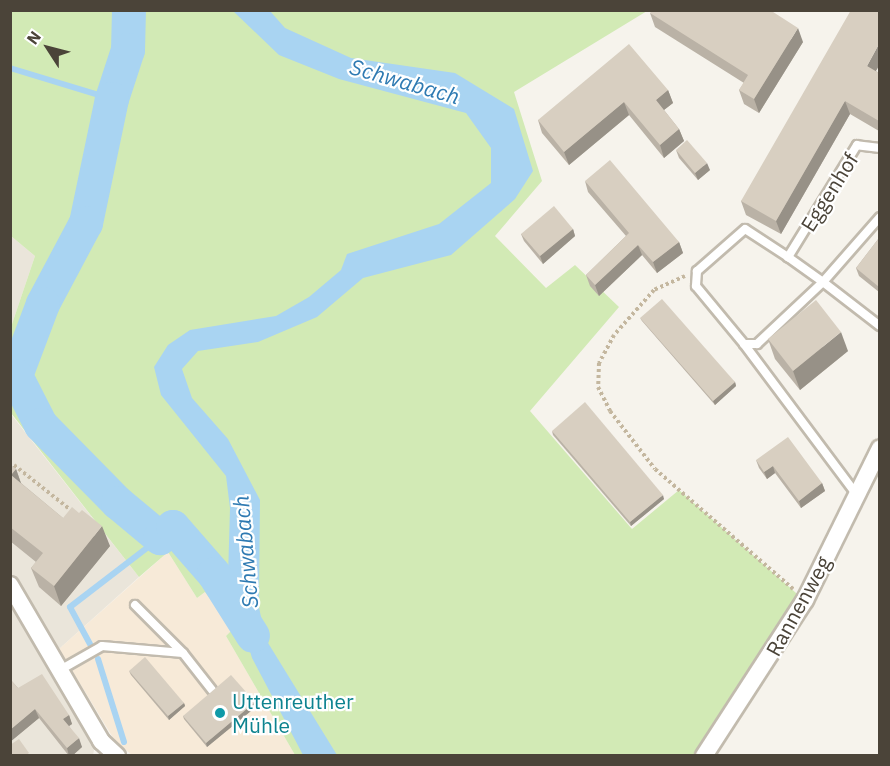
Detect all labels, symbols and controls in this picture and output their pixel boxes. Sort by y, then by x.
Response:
north arrow [18,18,78,78]
text: N [22,27,45,48]
water label: Schwabach [347,53,463,109]
street label: Eggenhof [795,148,863,236]
water label: Schwabach [227,495,263,609]
street label: Rannenweg [760,552,836,660]
place label: Uttenreuther Mühle [232,688,354,738]
marker: Uttenreuther Mühle [213,706,227,720]

